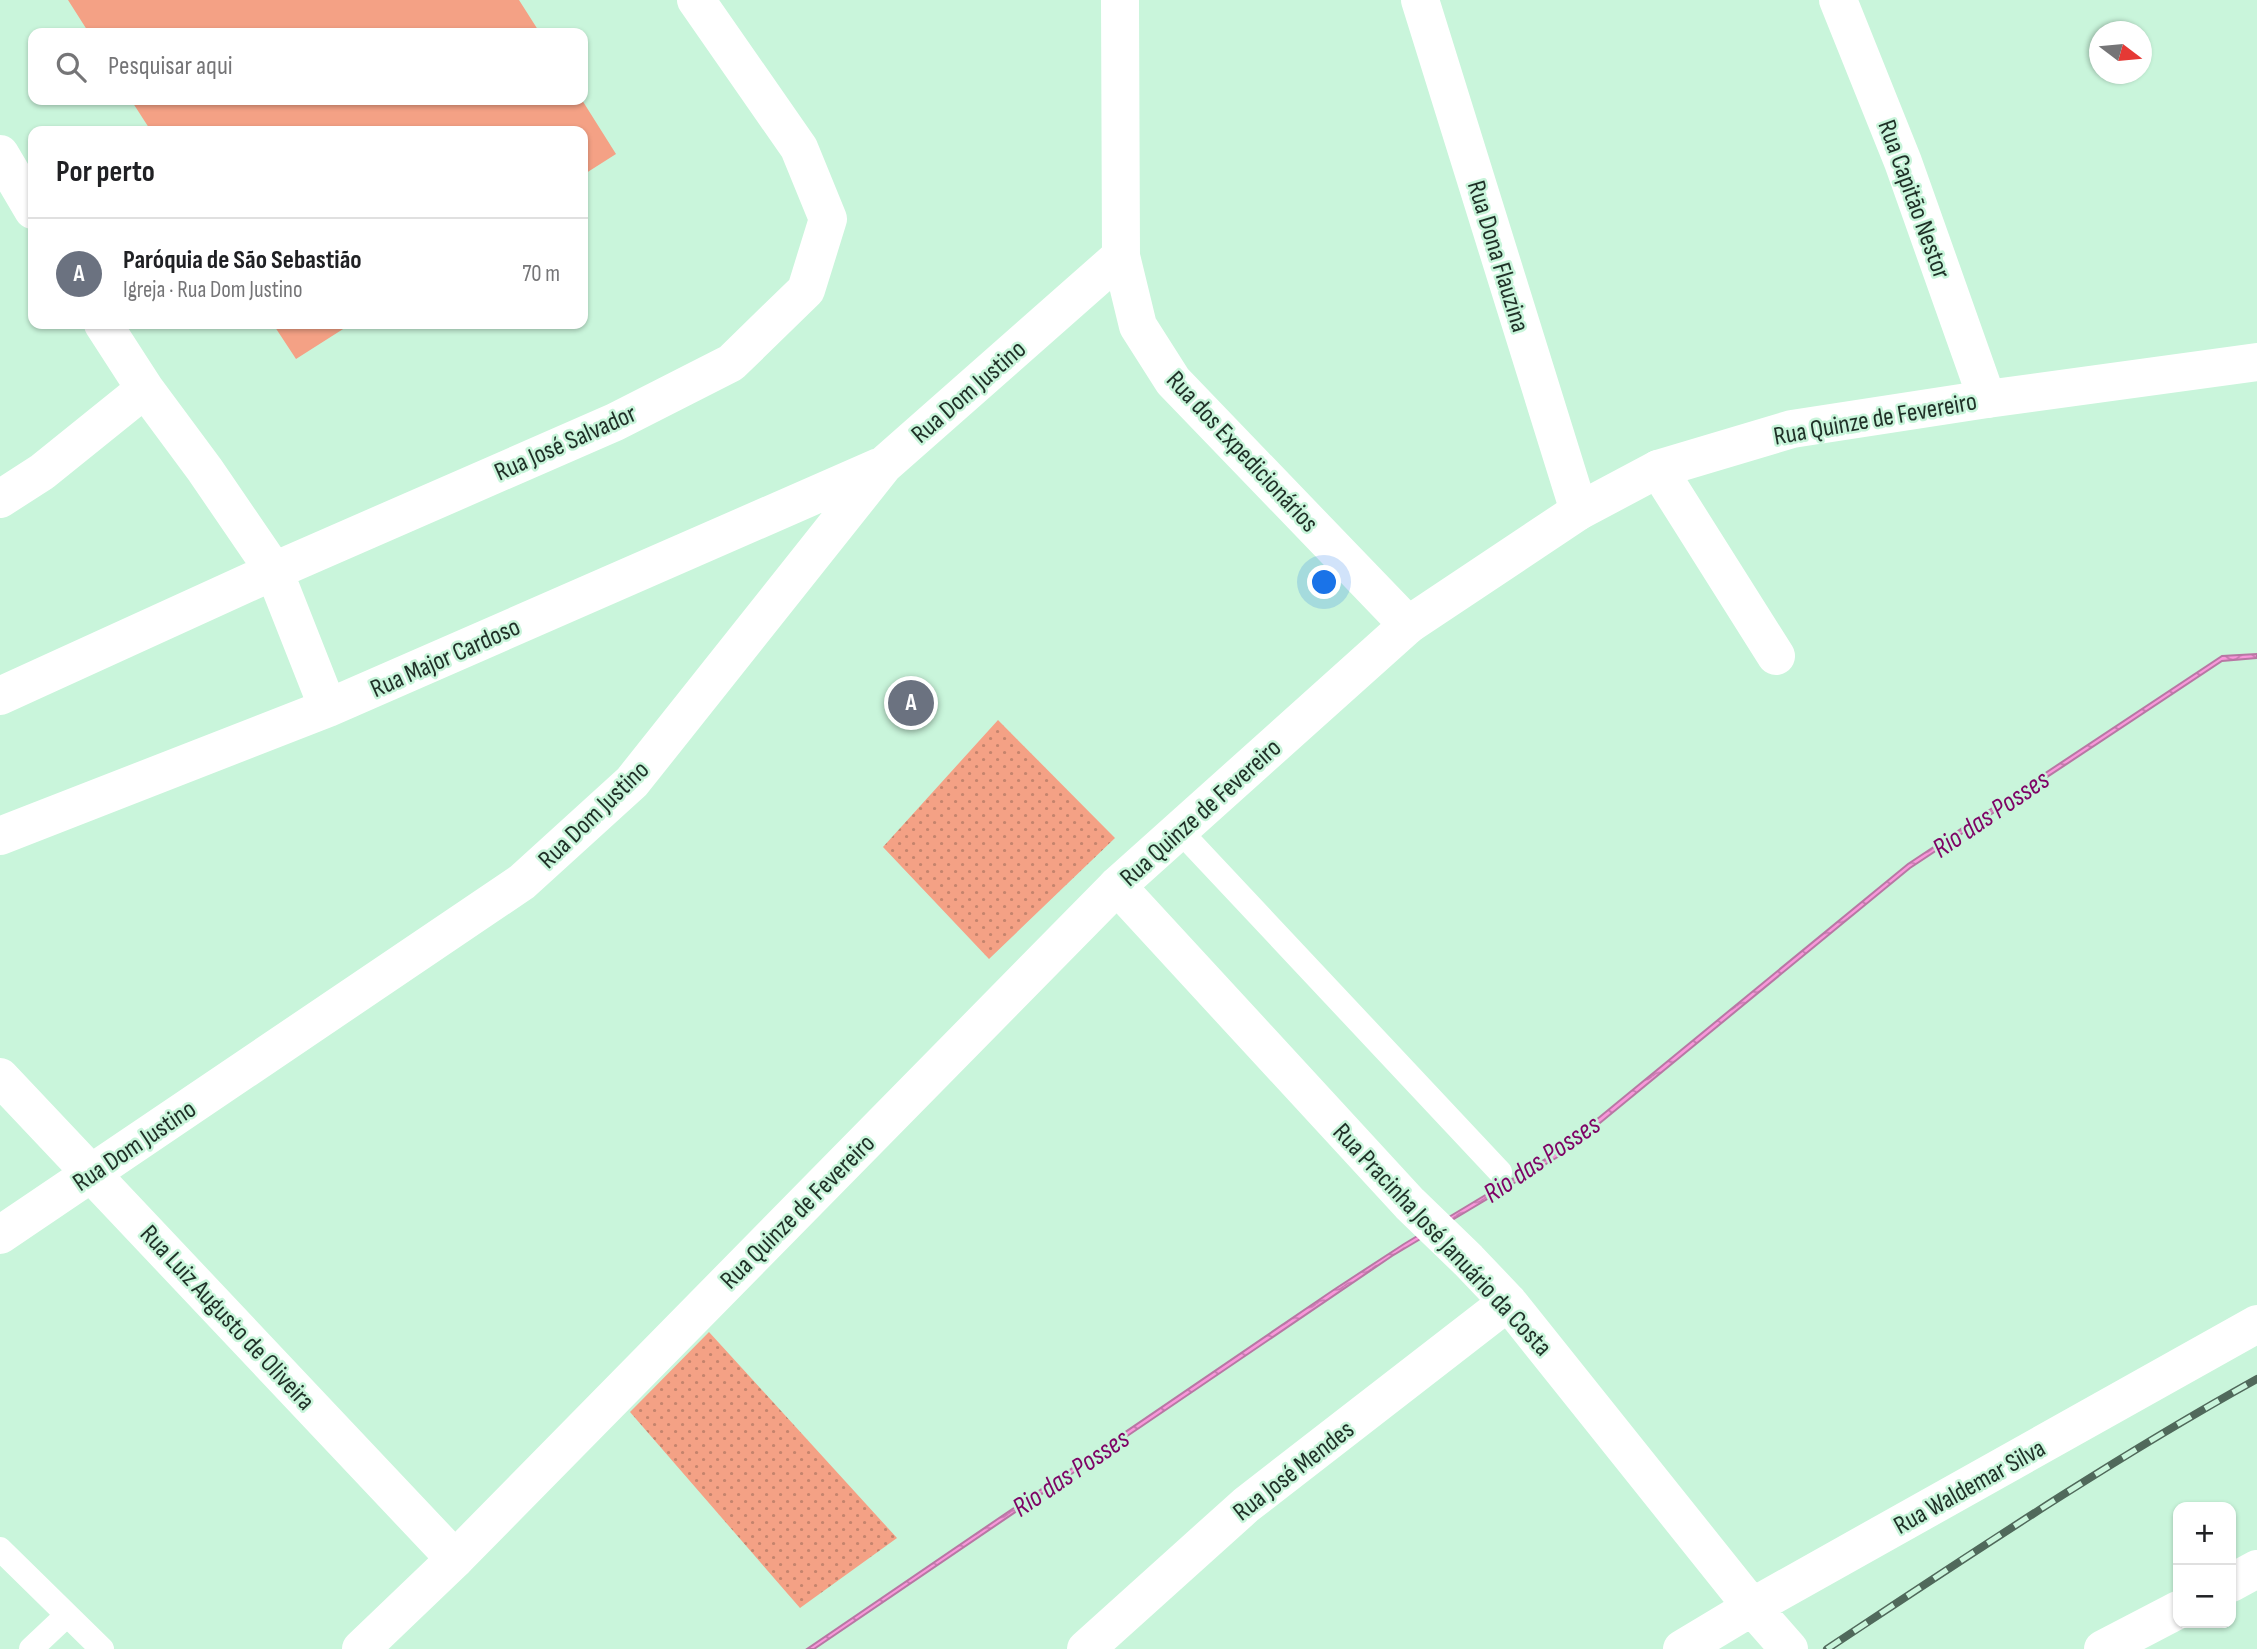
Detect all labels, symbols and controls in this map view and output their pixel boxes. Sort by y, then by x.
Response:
north arrow [2089,21,2152,84]
search box [28,28,588,105]
icon: search [52,48,90,86]
text: Pesquisar aqui [108,51,233,82]
street label: Rua Capitão Nestor [1871,116,1957,284]
text: Por perto [56,154,155,190]
street label: Rua Dona Flauzina [1460,177,1535,336]
text: Paróquia de São Sebastião [123,245,362,276]
text: A [74,260,84,288]
text: 70 m [522,260,560,288]
text: Igreja · Rua Dom Justino [123,276,302,304]
street label: Rua Dom Justino [905,334,1033,450]
street label: Rua dos Expedicionários [1159,365,1325,539]
street label: Rua Quinze de Fevereiro [1771,386,1979,453]
street label: Rua José Salvador [490,398,642,488]
your location [1307,565,1341,599]
street label: Rua Major Cardoso [366,612,525,705]
pin: A [888,677,934,729]
street label: Rua Quinze de Fevereiro [1114,733,1288,894]
street label: Rua Dom Justino [532,755,656,875]
water label: Rio das Posses [1926,763,2056,865]
street label: Rua Dom Justino [67,1094,202,1199]
water label: Rio das Posses [1477,1108,1607,1210]
street label: Rua Pracinha José Januário da Costa [1326,1117,1558,1363]
street label: Rua Quinze de Fevereiro [714,1128,882,1296]
street label: Rua Luiz Augusto de Oliveira [133,1219,321,1417]
street label: Rua José Mendes [1227,1414,1360,1528]
water label: Rio das Posses [1006,1422,1136,1524]
street label: Rua Waldemar Silva [1889,1433,2051,1542]
map controls [2173,1502,2236,1628]
button: + [2173,1502,2236,1565]
button: − [2173,1565,2236,1628]

